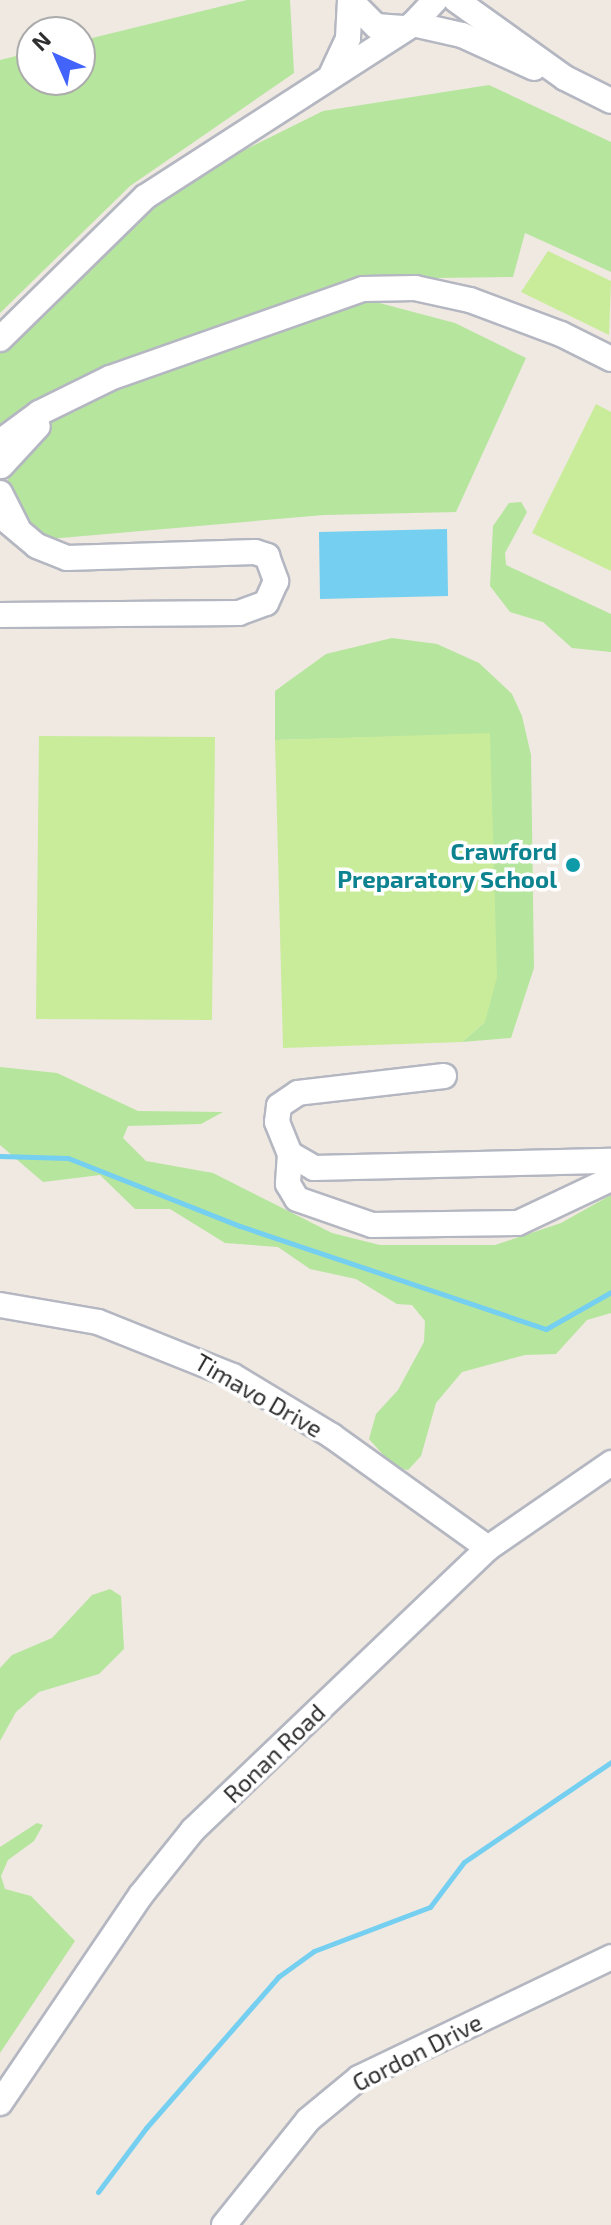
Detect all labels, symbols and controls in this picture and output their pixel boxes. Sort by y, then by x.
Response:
north arrow [16,16,96,96]
text: N [26,26,55,55]
place label: Crawford Preparatory School [337,837,557,893]
marker: Crawford Preparatory School [564,856,582,874]
street label: Timavo Drive [190,1347,328,1443]
street label: Ronan Road [217,1697,331,1809]
street label: Gordon Drive [347,2007,487,2097]

